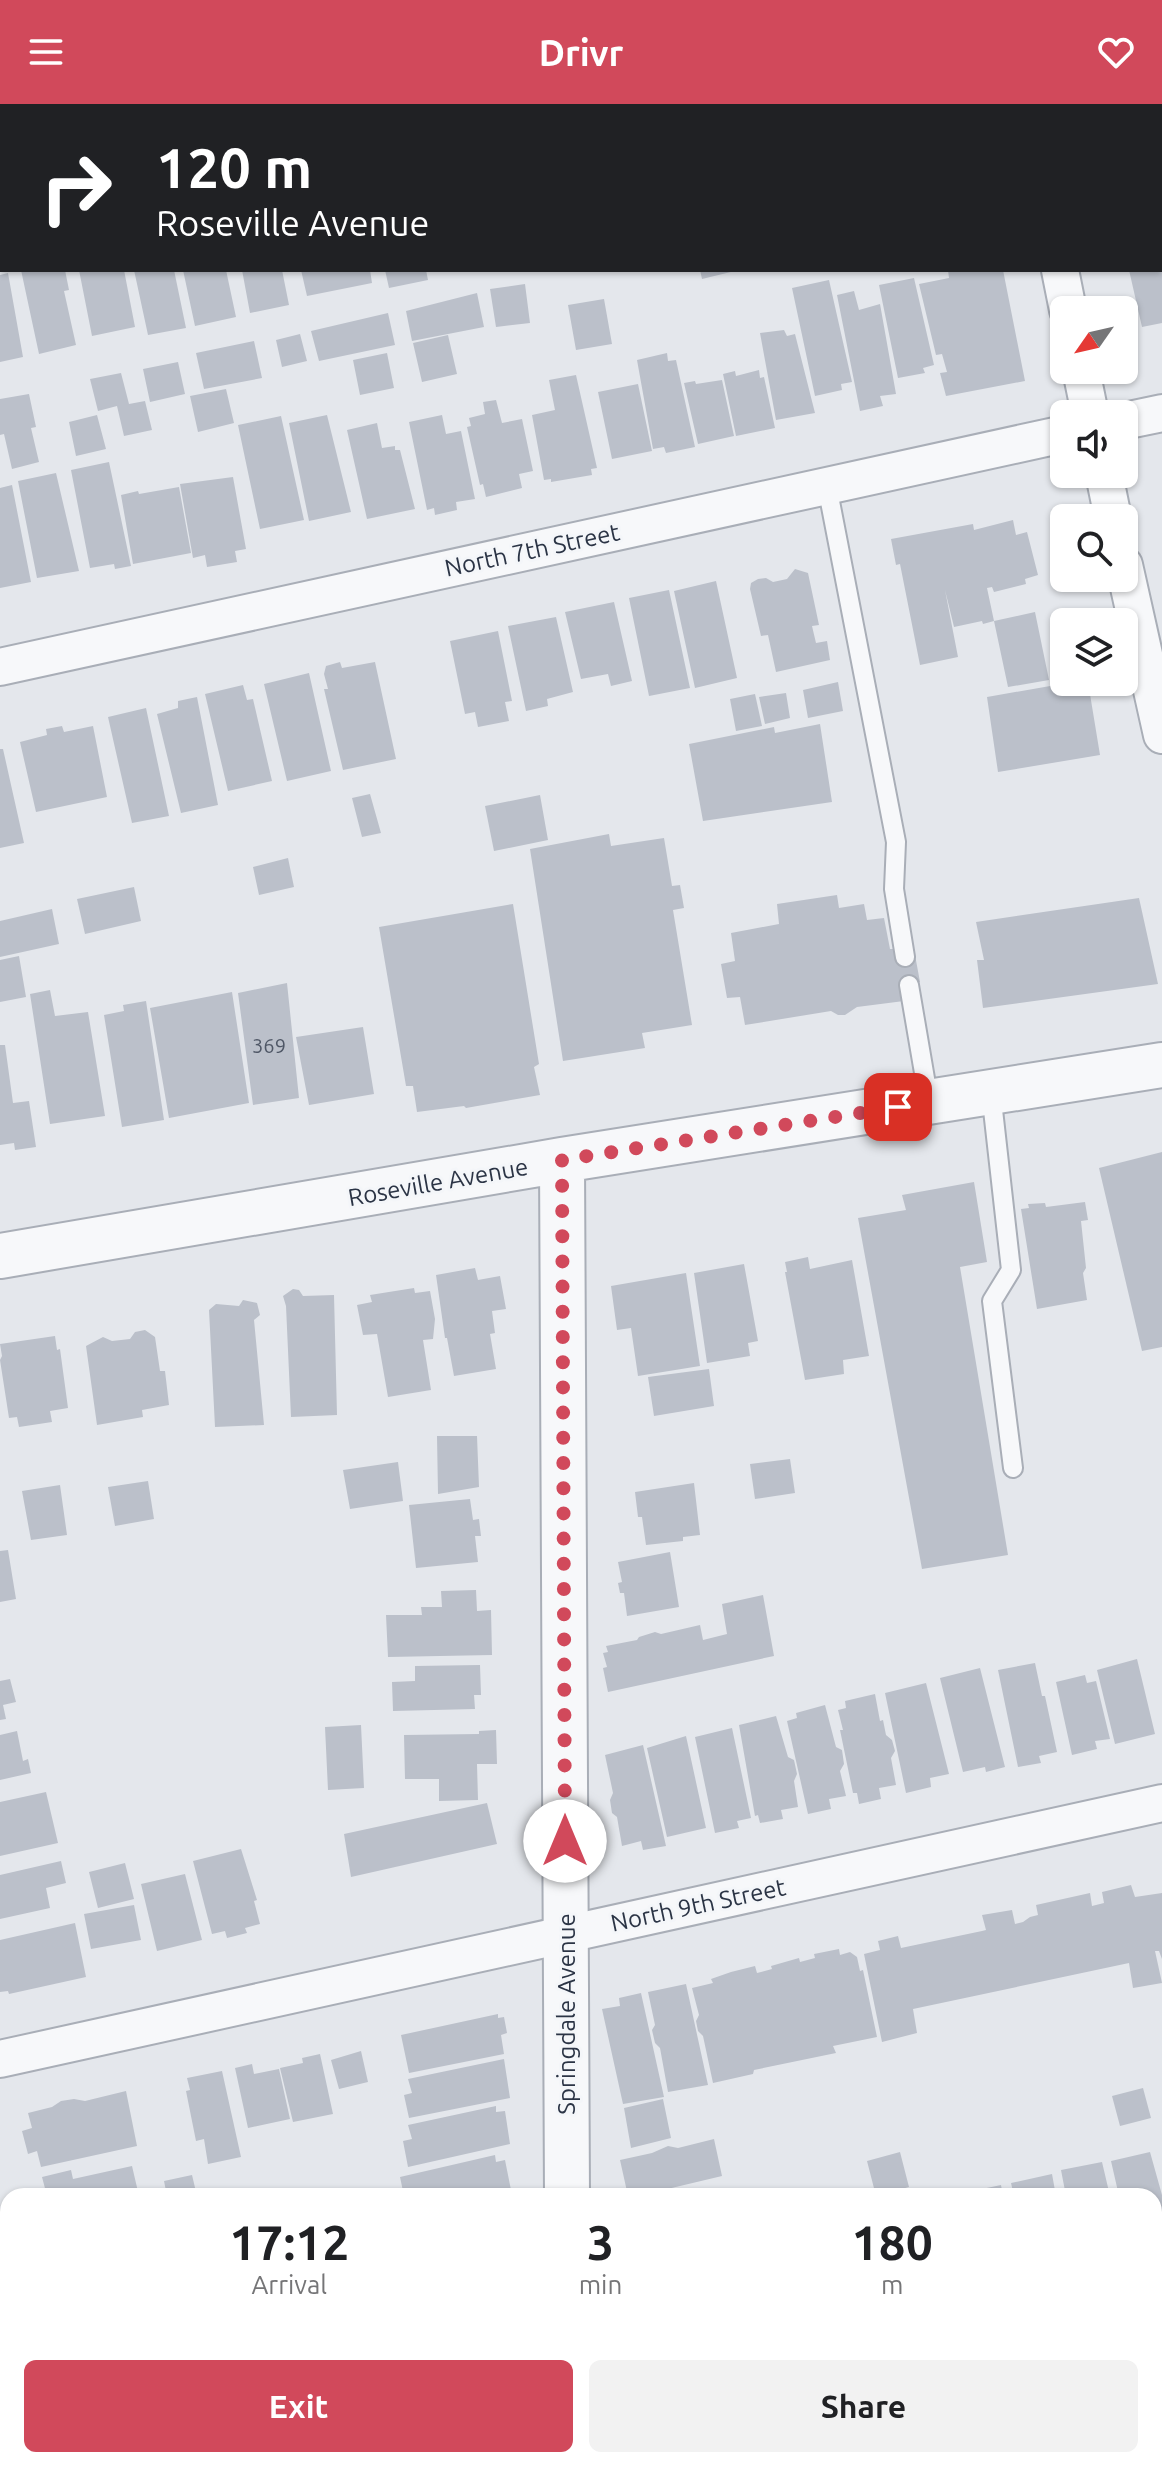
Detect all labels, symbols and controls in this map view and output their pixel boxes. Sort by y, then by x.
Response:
icon: menu [24,30,68,74]
icon: heart [1094,30,1138,74]
text: Drivr [539,32,623,73]
icon: right [24,136,128,240]
text: 120 m [156,136,312,199]
text: Roseville Avenue [156,202,430,243]
north arrow [1050,296,1138,384]
map controls [1050,296,1138,696]
button: sound [1050,400,1138,488]
button: search [1050,504,1138,592]
street label: North 7th Street [442,518,622,582]
button: layers [1050,608,1138,696]
house number: 369 [252,1034,286,1057]
pin [864,1073,932,1141]
icon: arrive [876,1085,920,1129]
street label: Roseville Avenue [346,1153,530,1211]
position arrow [523,1799,607,1883]
street label: North 9th Street [608,1873,788,1937]
street label: Springdale Avenue [553,1913,580,2115]
text: 17:12 [229,2215,349,2269]
text: 3 [587,2215,614,2269]
text: 180 [852,2215,933,2269]
text: Arrival [251,2270,327,2299]
text: min [579,2270,622,2299]
text: m [881,2270,903,2299]
button: Exit [24,2360,573,2452]
button: Share [589,2360,1138,2452]

